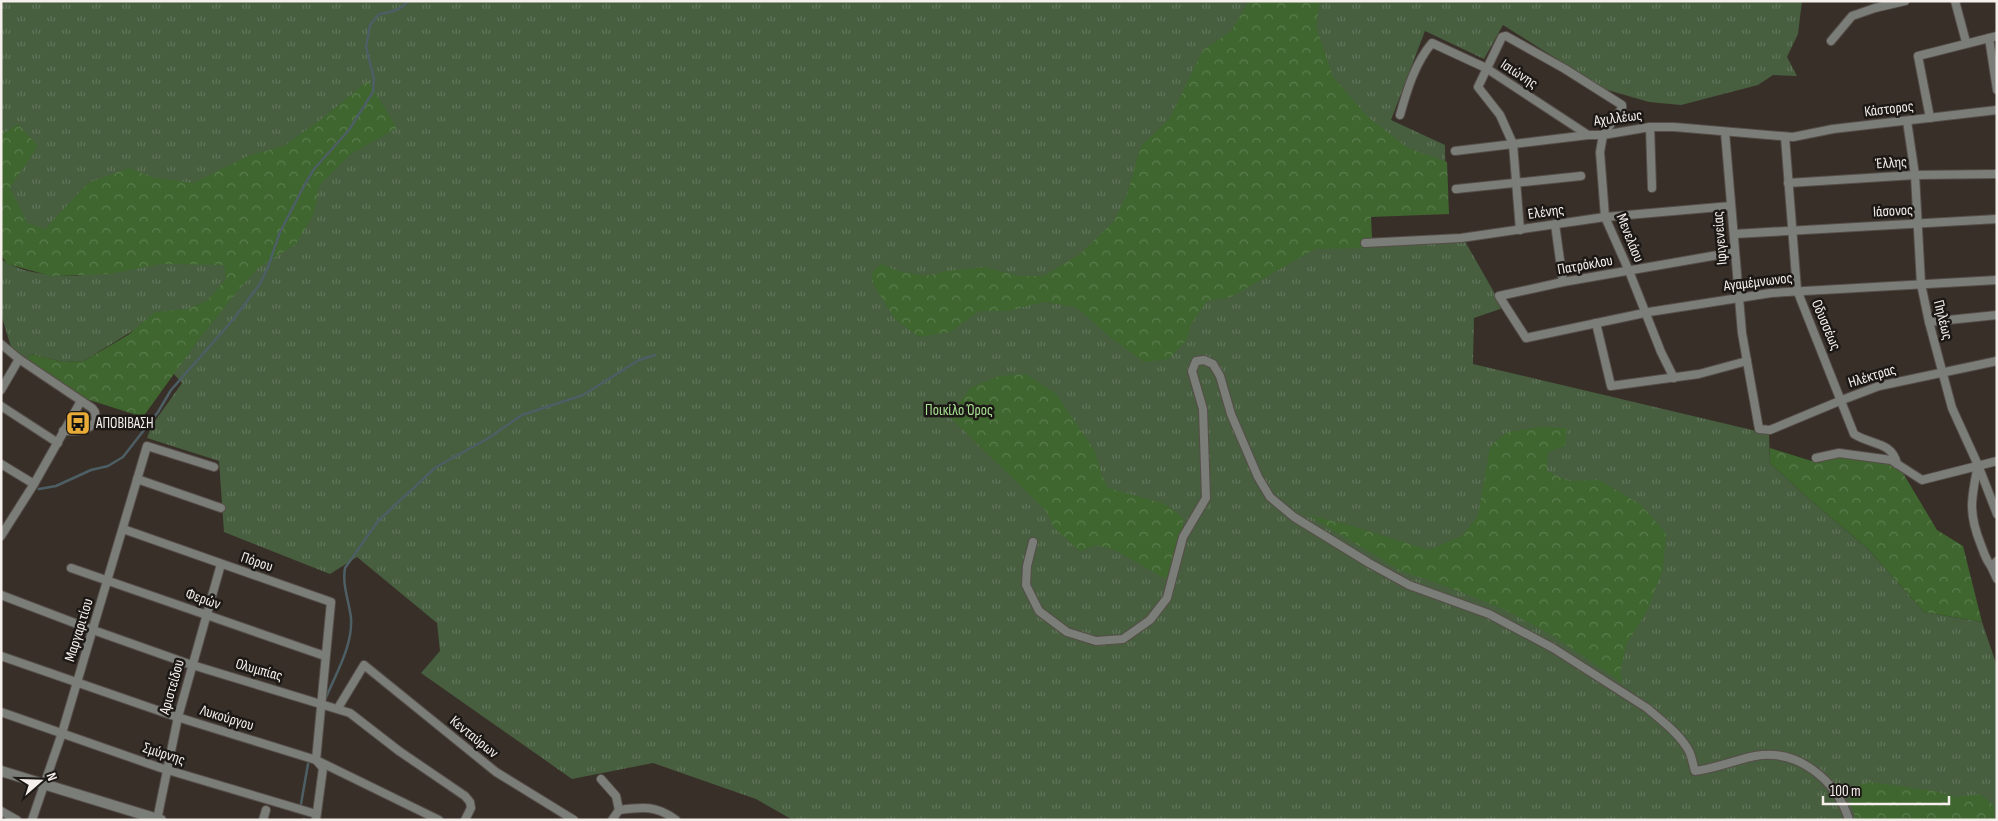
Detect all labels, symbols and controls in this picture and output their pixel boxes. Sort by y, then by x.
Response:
street label: Ισιώνης [1497,55,1541,93]
street label: Κάστορος [1863,97,1915,121]
street label: Αχιλλέως [1592,106,1643,131]
street label: Έλλης [1874,152,1908,174]
street label: Ελένης [1527,200,1566,224]
street label: Ιάσονος [1873,200,1913,222]
street label: Ιφιγενείας [1708,210,1732,266]
street label: Μενελάου [1612,211,1648,265]
street label: Πατρόκλου [1556,251,1614,279]
street label: Αγαμέμνωνος [1722,268,1794,296]
street label: Οδυσσέως [1807,297,1845,353]
street label: Πηλέως [1929,298,1957,342]
street label: Ηλέκτρας [1846,360,1898,392]
park label: Ποικίλο Όρος [925,401,993,420]
bus stop icon: ΑΠΟΒΙΒΑΣΗ [65,410,91,436]
place label: ΑΠΟΒΙΒΑΣΗ [95,414,154,433]
street label: Πόρου [238,548,276,576]
street label: Φερών [183,584,223,614]
street label: Μαργαριτίου [60,596,98,664]
street label: Ολυμπίας [233,654,285,686]
street label: Αριστείδου [155,657,189,718]
street label: Λυκούργου [197,701,256,735]
street label: Κενταύρων [446,712,502,762]
street label: Σμύρνης [141,738,188,770]
north arrow [15,756,65,806]
text: N [42,770,61,783]
scale bar [1823,774,1949,806]
text: 100 m [1830,782,1861,801]

